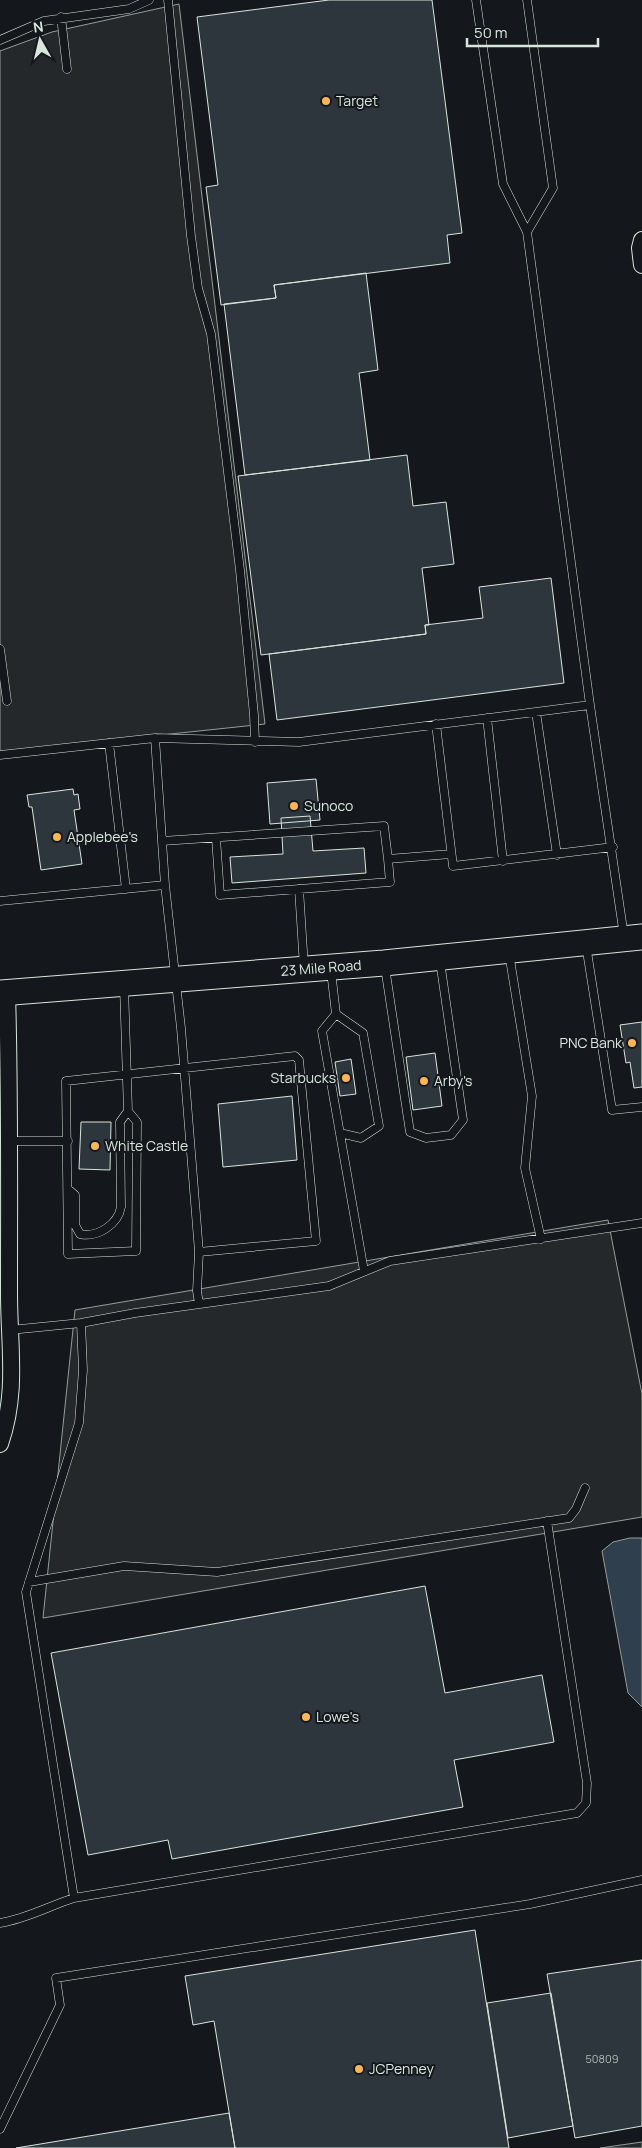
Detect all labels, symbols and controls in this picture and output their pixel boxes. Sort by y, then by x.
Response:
north arrow [15,15,65,65]
scale bar [467,15,598,47]
text: N [32,17,44,37]
text: 50 m [474,22,508,43]
place label: Target [336,91,378,110]
marker: Target [320,95,332,107]
place label: Sunoco [304,796,353,815]
marker: Sunoco [288,800,300,812]
place label: Applebee's [67,827,138,846]
marker: Applebee's [51,831,63,843]
street label: 23 Mile Road [280,955,362,980]
place label: PNC Bank [560,1033,623,1052]
marker: PNC Bank [626,1037,638,1049]
place label: Starbucks [270,1068,336,1087]
place label: Arby's [434,1071,472,1090]
marker: Starbucks [340,1072,352,1084]
marker: Arby's [418,1075,430,1087]
place label: White Castle [105,1136,188,1155]
marker: White Castle [89,1140,101,1152]
place label: Lowe's [316,1707,359,1726]
marker: Lowe's [300,1711,312,1723]
house number: 50809 [586,2051,619,2066]
place label: JCPenney [369,2059,435,2078]
marker: JCPenney [353,2063,365,2075]

